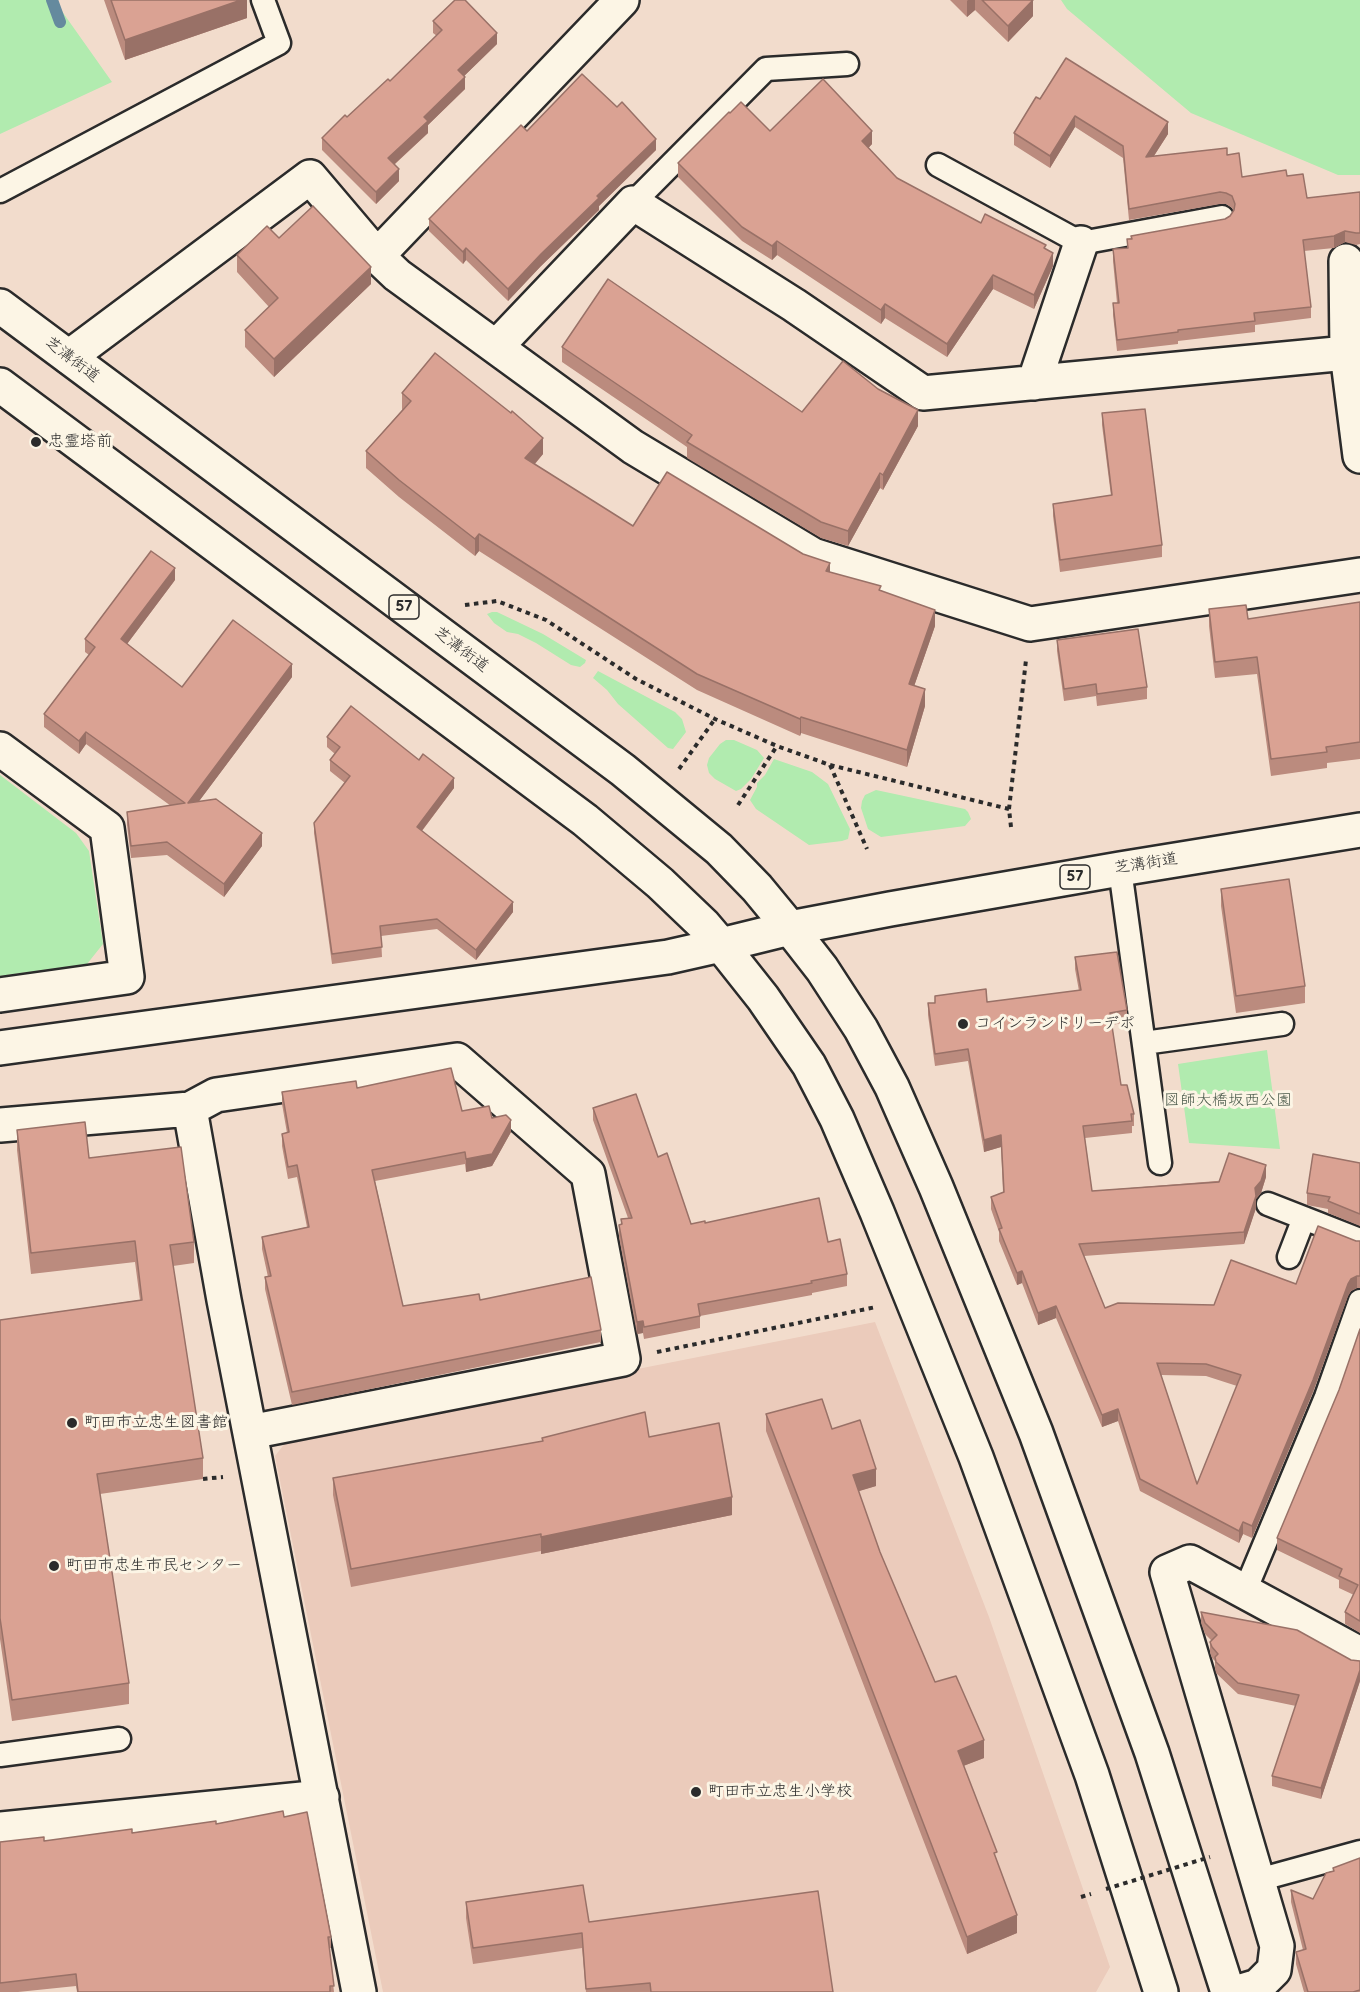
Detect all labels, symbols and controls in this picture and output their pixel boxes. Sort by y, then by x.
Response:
street label: 芝溝街道 [41,333,103,387]
place label: 忠霊塔前 [48,432,112,452]
marker: 忠霊塔前 [29,435,43,449]
road number: 57 [389,595,419,619]
street label: 芝溝街道 [430,623,492,677]
street label: 芝溝街道 [1113,850,1179,878]
road number: 57 [1060,865,1090,889]
place label: コインランドリーデポ [975,1014,1135,1034]
marker: コインランドリーデポ [956,1017,970,1031]
park label: 図師大橋坂西公園 [1164,1091,1292,1111]
place label: 町田市立忠生図書館 [84,1413,228,1433]
marker: 町田市立忠生図書館 [65,1416,79,1430]
place label: 町田市忠生市民センター [66,1556,242,1576]
marker: 町田市忠生市民センター [47,1559,61,1573]
place label: 町田市立忠生小学校 [708,1782,852,1802]
marker: 町田市立忠生小学校 [689,1785,703,1799]

